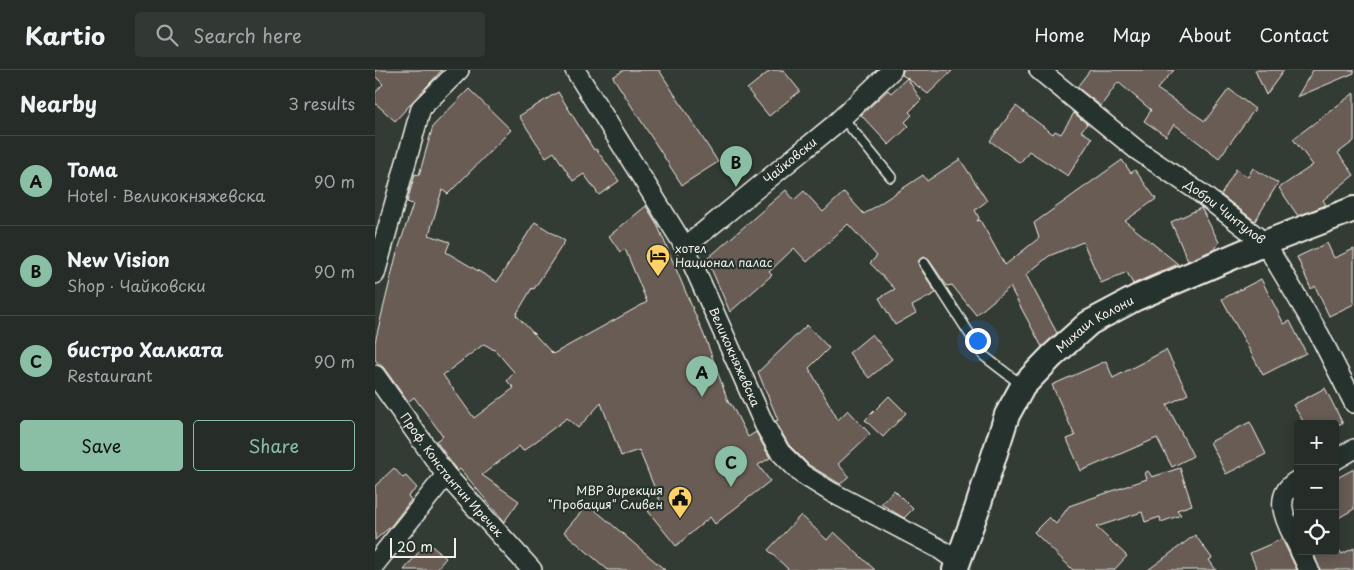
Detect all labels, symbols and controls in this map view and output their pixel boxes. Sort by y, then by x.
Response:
search box [135,12,485,57]
text: Kartio [25,17,105,53]
icon: search [153,21,181,49]
text: Search here [193,21,302,49]
text: Home [1034,21,1084,48]
text: Map [1112,21,1151,48]
text: About [1179,21,1231,48]
text: Contact [1259,21,1329,48]
text: Nearby [20,87,97,119]
text: 3 results [288,91,355,115]
street label: Чайковски [759,133,820,188]
pin: B [720,146,752,187]
text: Тома [67,155,118,183]
text: A [30,169,42,193]
text: 90 m [314,169,355,193]
street label: Добри Чинтулов [1180,174,1269,248]
text: Hotel · Великокняжевска [67,183,265,207]
place label: хотел Национал палас [675,239,773,271]
hotel icon: хотел Национал палас [645,243,671,277]
text: New Vision [67,245,170,273]
text: B [31,259,41,283]
text: 90 m [314,259,355,283]
text: Shop · Чайковски [67,273,206,297]
street label: Михаил Колони [1051,291,1137,357]
street label: Великокняжевска [705,304,765,410]
your location [965,328,991,354]
text: бистро Халката [67,335,224,363]
text: C [30,349,42,373]
text: 90 m [314,349,355,373]
pin: A [686,356,718,397]
text: Restaurant [67,363,153,387]
street label: Проф. Константин Иречек [396,409,508,541]
button: Save [20,420,183,471]
button: Share [193,420,355,471]
map controls [1294,420,1339,555]
button: + [1294,420,1339,465]
pin: C [715,446,747,487]
button: − [1294,465,1339,510]
place label: МВР дирекция "Пробация" Сливен [548,481,663,513]
public building icon: МВР дирекция "Пробация" Сливен [667,485,693,519]
button: locate [1294,510,1339,555]
scale bar [390,535,456,558]
text: 20 m [397,536,433,557]

